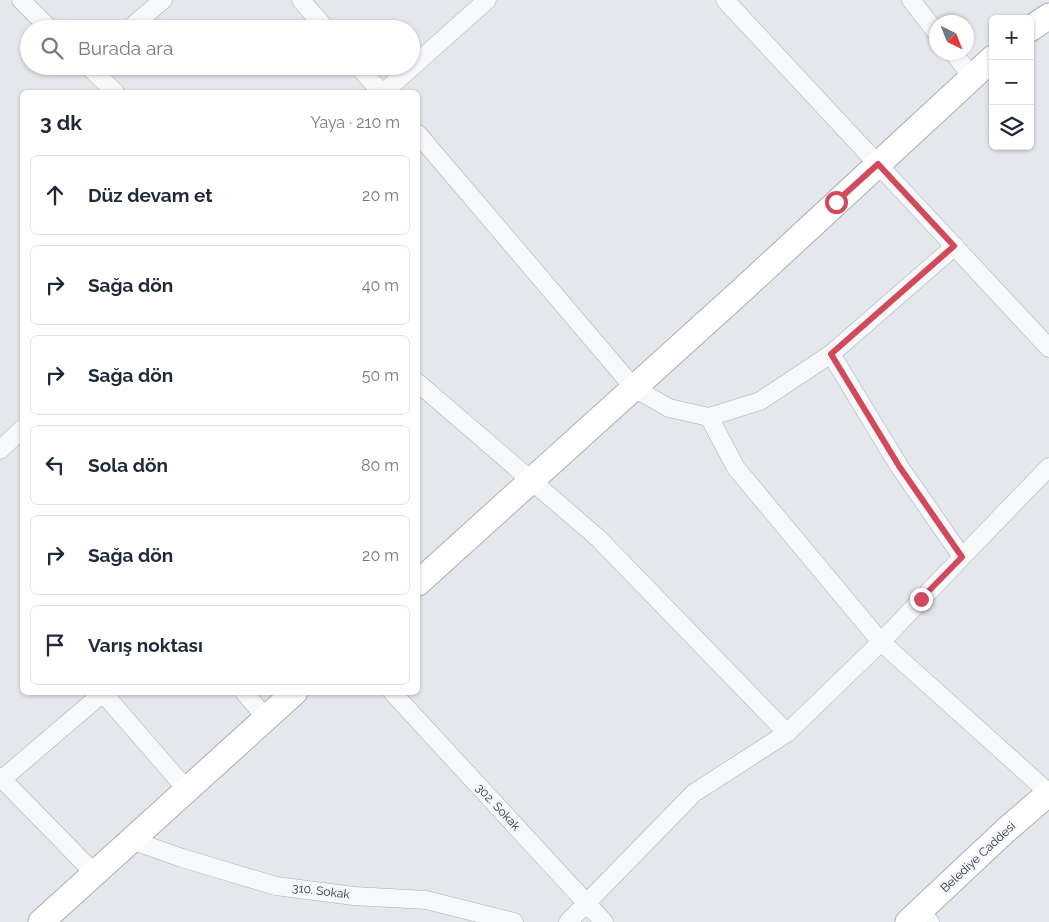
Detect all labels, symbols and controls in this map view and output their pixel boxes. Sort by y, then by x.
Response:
north arrow [929,15,974,60]
map controls [989,15,1034,150]
button: + [989,15,1034,60]
search box [20,20,420,75]
icon: search [38,34,66,62]
text: Burada ara [78,37,173,59]
button: − [989,60,1034,105]
button: layers [989,105,1034,150]
text: 3 dk [40,110,82,135]
text: Yaya · 210 m [310,113,400,132]
icon: ahead [41,181,69,209]
text: Düz devam et [88,184,213,206]
text: 20 m [362,186,399,205]
route start [825,191,848,214]
icon: right [41,271,69,299]
text: Sağa dön [88,274,173,296]
text: 40 m [362,276,399,295]
icon: right [41,361,69,389]
text: Sağa dön [88,364,173,386]
text: 50 m [362,366,399,385]
icon: left [41,451,69,479]
text: Sola dön [88,454,168,476]
text: 80 m [361,456,399,475]
icon: right [41,541,69,569]
text: Sağa dön [88,544,173,566]
text: 20 m [362,546,399,565]
route end [910,588,933,611]
icon: arrive [41,631,69,659]
text: Varış noktası [88,634,203,656]
street label: 302. Sokak [473,781,524,834]
street label: Belediye Caddesi [938,819,1018,895]
street label: 310. Sokak [291,881,351,902]

